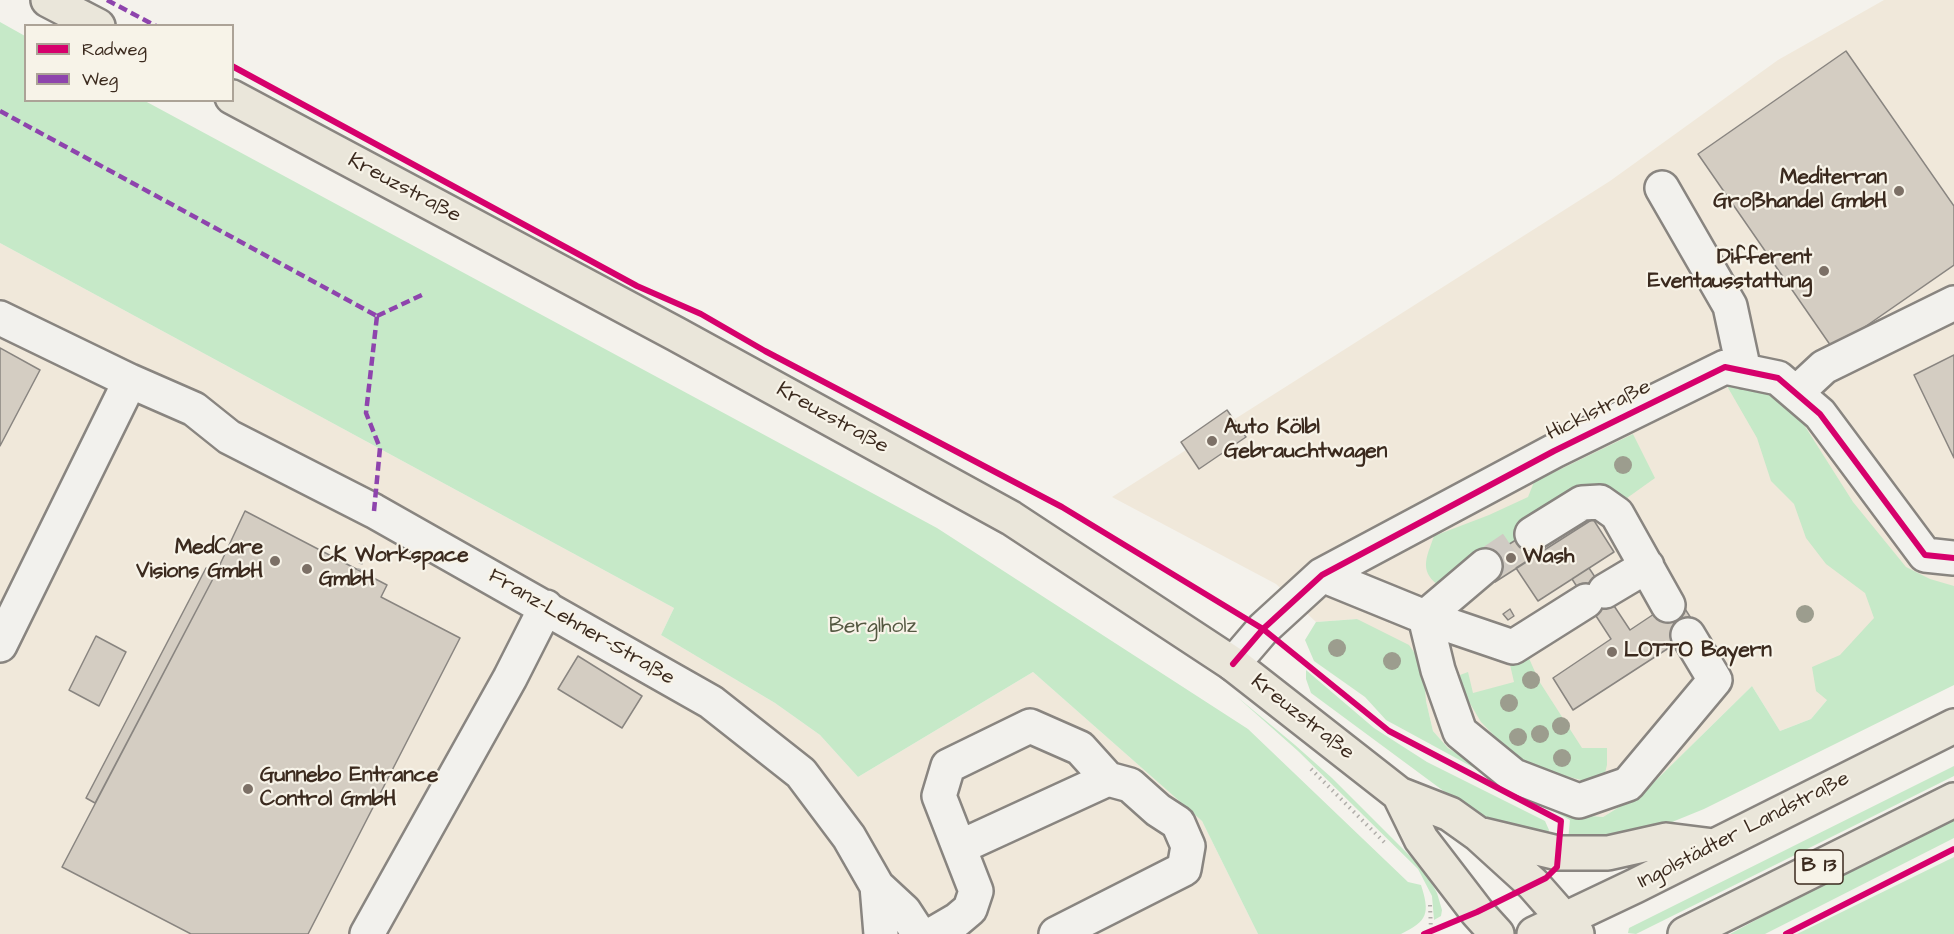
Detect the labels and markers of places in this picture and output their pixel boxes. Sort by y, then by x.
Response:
place label: Mediterran Großhandel GmbH [1713,166,1887,216]
marker: Mediterran Großhandel GmbH [1892,184,1906,198]
place label: Different Eventausstattung [1648,246,1812,296]
marker: Different Eventausstattung [1817,264,1831,278]
place label: Auto Kölbl Gebrauchtwagen [1224,416,1387,466]
marker: Auto Kölbl Gebrauchtwagen [1205,434,1219,448]
place label: MedCare Visions GmbH [136,536,263,586]
place label: CK Workspace GmbH [319,544,469,594]
place label: Wash [1523,545,1574,571]
marker: Wash [1504,551,1518,565]
marker: MedCare Visions GmbH [268,554,282,568]
marker: CK Workspace GmbH [300,562,314,576]
place label: LOTTO Bayern [1624,639,1772,665]
marker: LOTTO Bayern [1605,645,1619,659]
place label: Gunnebo Entrance Control GmbH [260,764,438,814]
marker: Gunnebo Entrance Control GmbH [241,782,255,796]

